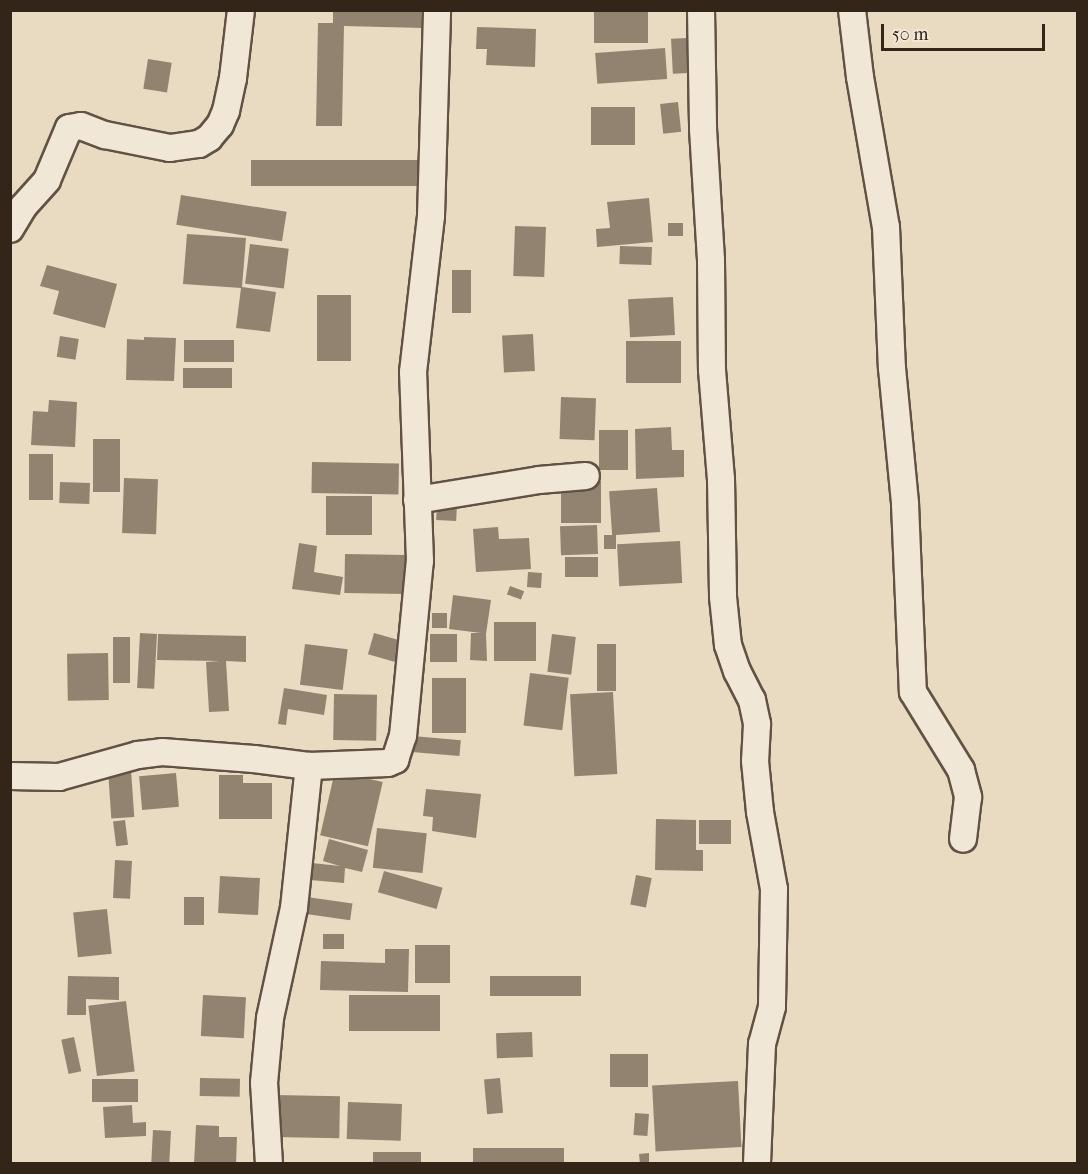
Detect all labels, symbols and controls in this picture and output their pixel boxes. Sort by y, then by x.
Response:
scale bar [884,12,1048,50]
text: 50 m [892,24,928,45]

